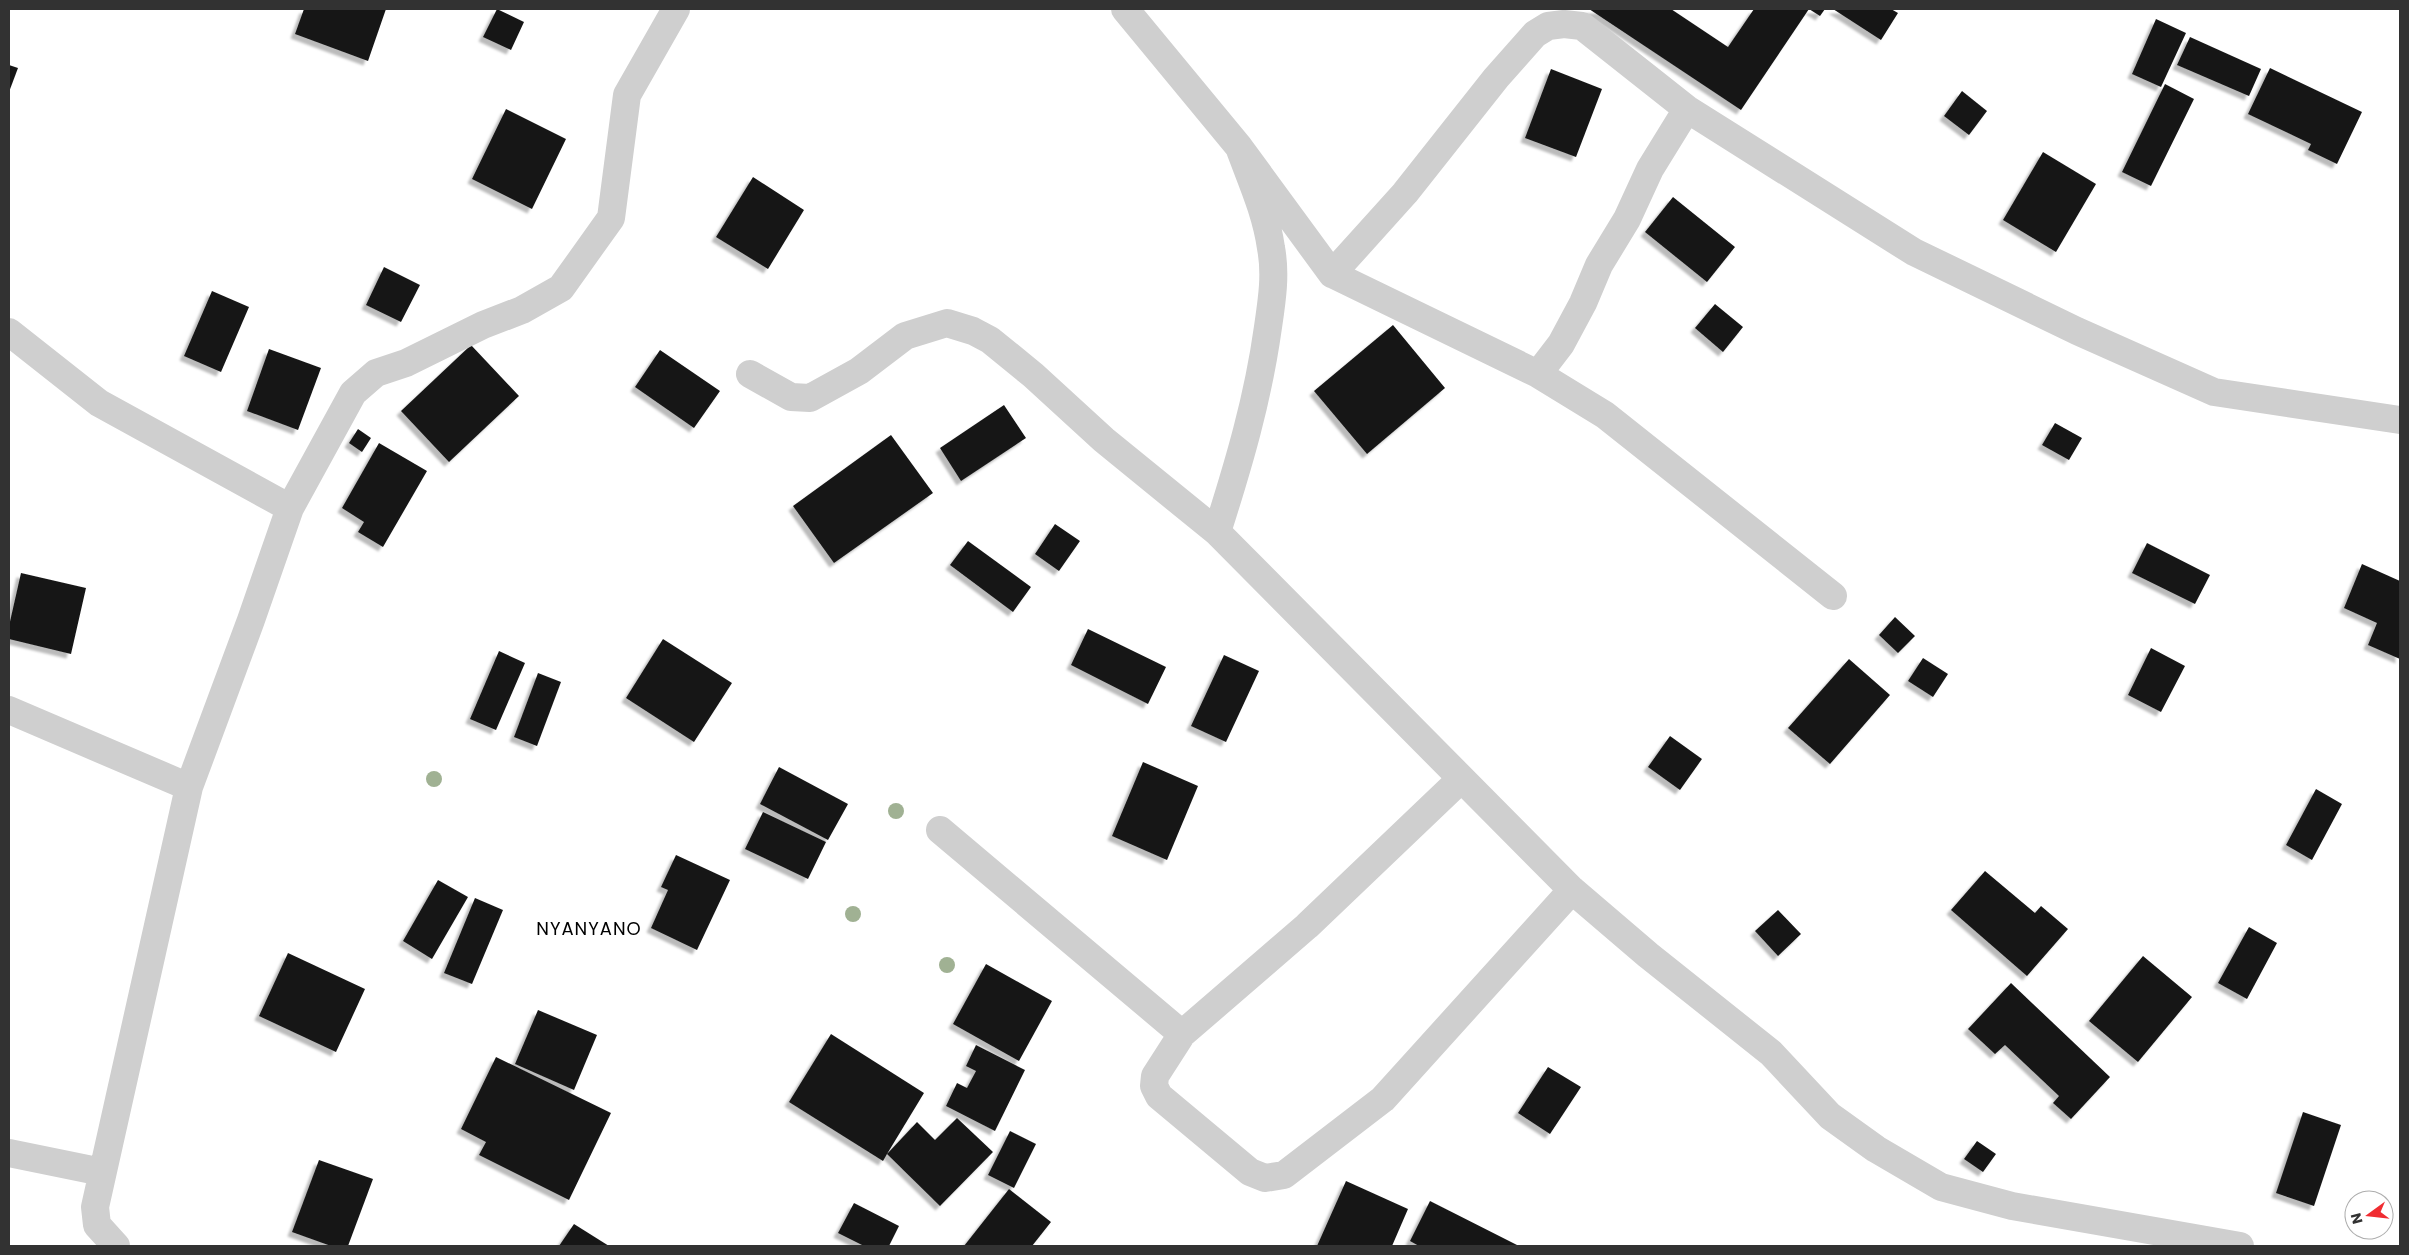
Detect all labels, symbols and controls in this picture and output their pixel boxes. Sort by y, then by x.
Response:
district label: NYANYANO [536,916,642,941]
north arrow [2344,1190,2394,1240]
text: N [2345,1211,2367,1226]

